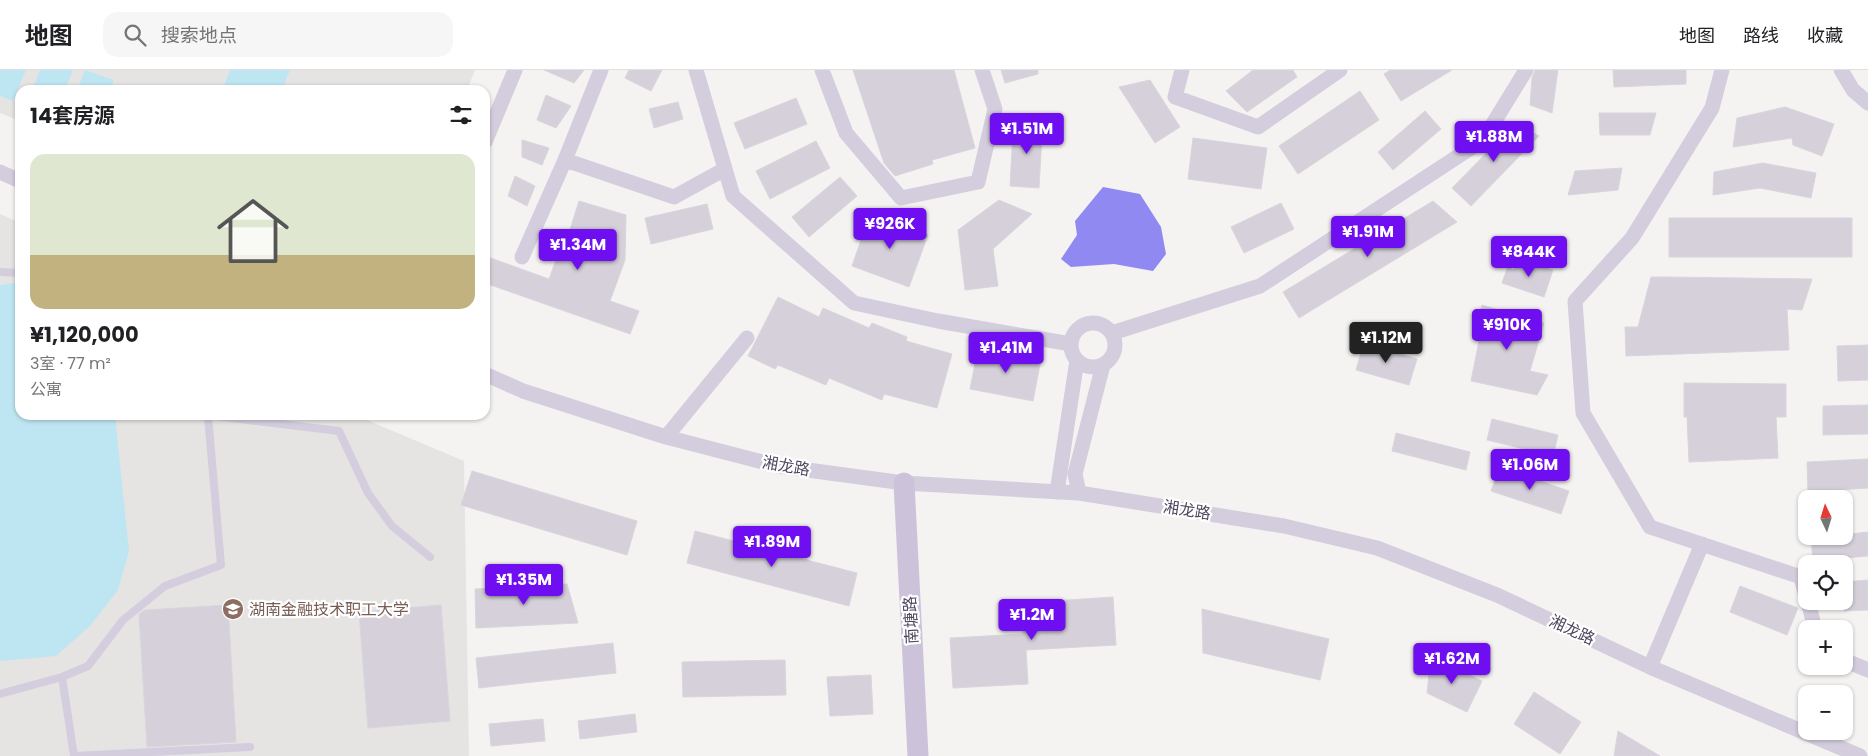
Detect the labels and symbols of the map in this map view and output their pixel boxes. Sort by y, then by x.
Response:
pin: ¥1.51M [986,112,1068,155]
pin: ¥1.88M [1453,121,1535,163]
pin: ¥926K [855,208,925,250]
pin: ¥1.91M [1327,216,1409,258]
pin: ¥1.34M [537,228,619,271]
pin: ¥844K [1494,236,1564,278]
pin: ¥910K [1472,308,1542,351]
pin: ¥1.12M [1345,322,1427,364]
pin: ¥1.41M [965,332,1047,374]
pin: ¥1.06M [1489,448,1571,491]
street label: 湘龙路 [760,451,812,481]
north arrow [1798,490,1852,545]
street label: 湘龙路 [1161,495,1213,525]
pin: ¥1.89M [731,526,813,568]
pin: ¥1.35M [483,564,565,606]
street label: 南塘路 [898,595,924,645]
school or university icon: 湖南金融技术职工大学 [221,597,245,621]
place label: 湖南金融技术职工大学 [249,598,409,621]
pin: ¥1.2M [997,598,1067,641]
street label: 湘龙路 [1545,609,1599,651]
pin: ¥1.62M [1411,642,1493,685]

